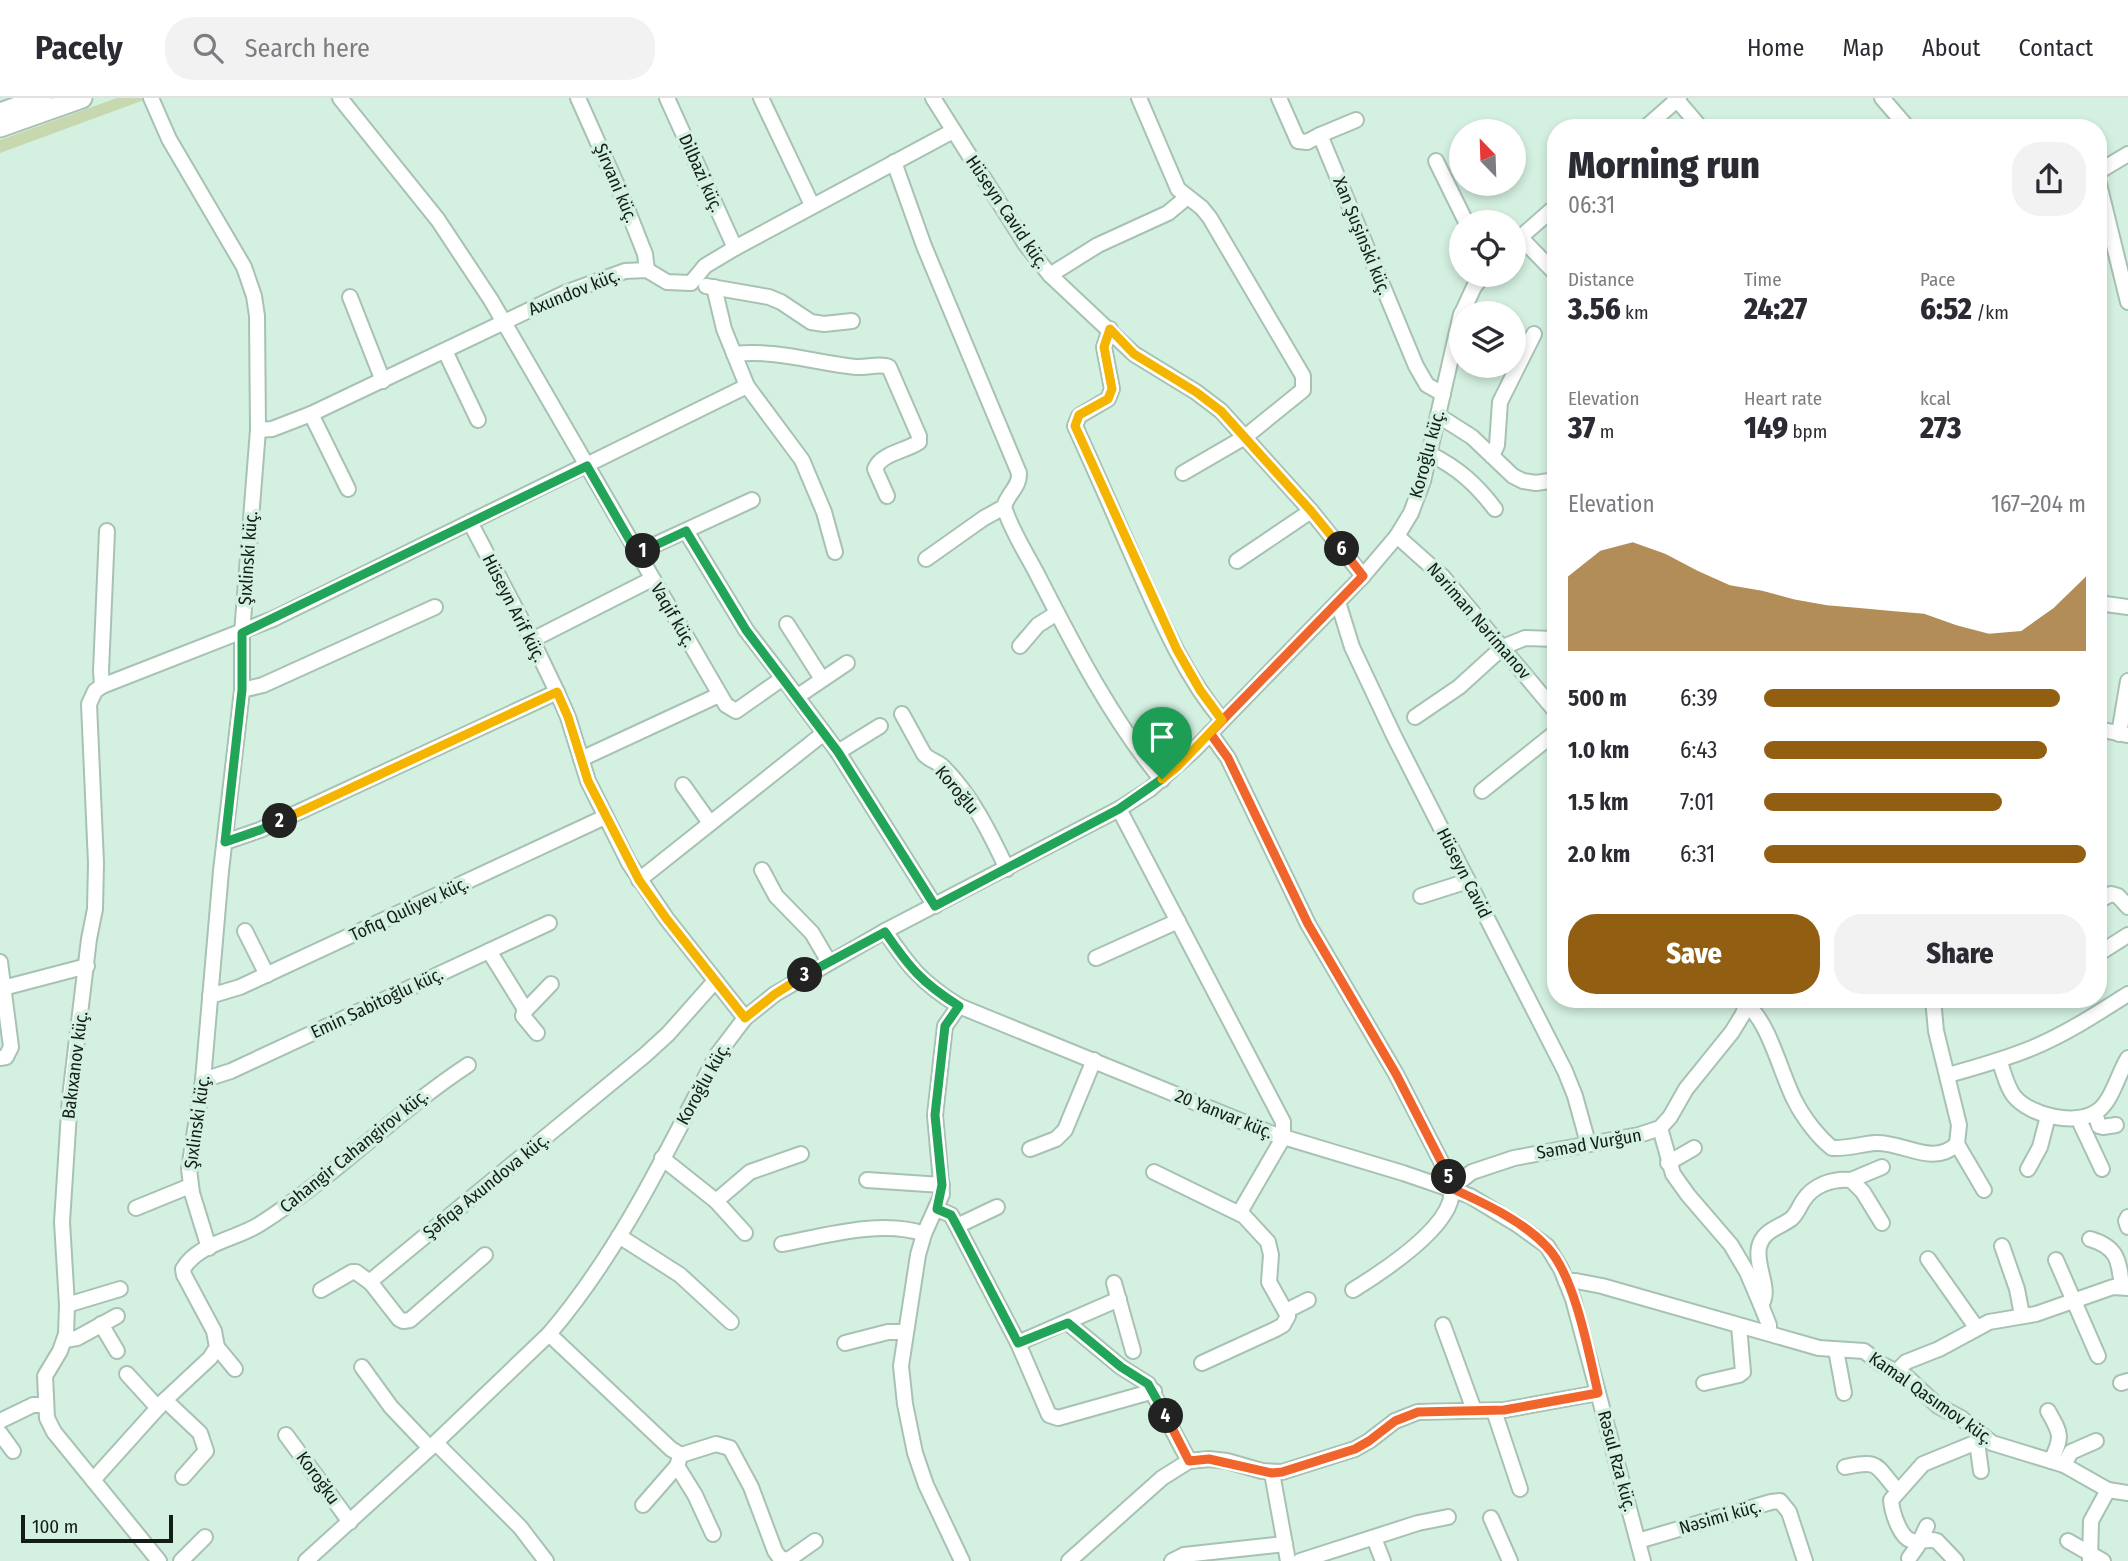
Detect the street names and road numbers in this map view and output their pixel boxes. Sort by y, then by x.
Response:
street label: Dilbazi küç. [674,131,728,216]
street label: Şirvani küç. [589,140,643,226]
street label: Hüseyn Cavid küç. [961,151,1053,273]
street label: Xan Şuşinski küç. [1328,174,1396,298]
street label: Axundov küç. [525,264,623,320]
street label: Koroğlu küç. [1405,407,1449,500]
street label: Şıxlinski küç. [234,510,262,606]
street label: Hüseyn Arif küç. [477,550,551,666]
street label: Nəriman Nərimanov [1422,558,1536,684]
street label: Vaqif küç. [646,579,700,651]
street label: Koroğlu [930,761,984,819]
street label: Hüseyn Cavid [1432,824,1496,922]
street label: Tofiq Quliyev küç. [346,872,472,946]
street label: Emin Sabitoğlu küç. [307,963,447,1043]
street label: Bakıxanov küç. [57,1010,93,1120]
street label: Koroğlu küç. [672,1039,735,1129]
street label: Şıxlinski küç. [180,1074,214,1170]
street label: Cahangir Cahangirov küç. [275,1084,433,1218]
street label: 20 Yanvar küç. [1172,1084,1276,1144]
street label: Səməd Vurğun [1535,1124,1643,1164]
street label: Şəfiqə Axundova küç. [419,1128,554,1244]
street label: Kamal Qasımov küç. [1865,1347,1997,1449]
street label: Rəsul Rza küç. [1593,1408,1641,1514]
street label: Koroğku [291,1447,345,1509]
street label: Nəsimi küç. [1677,1495,1764,1539]

